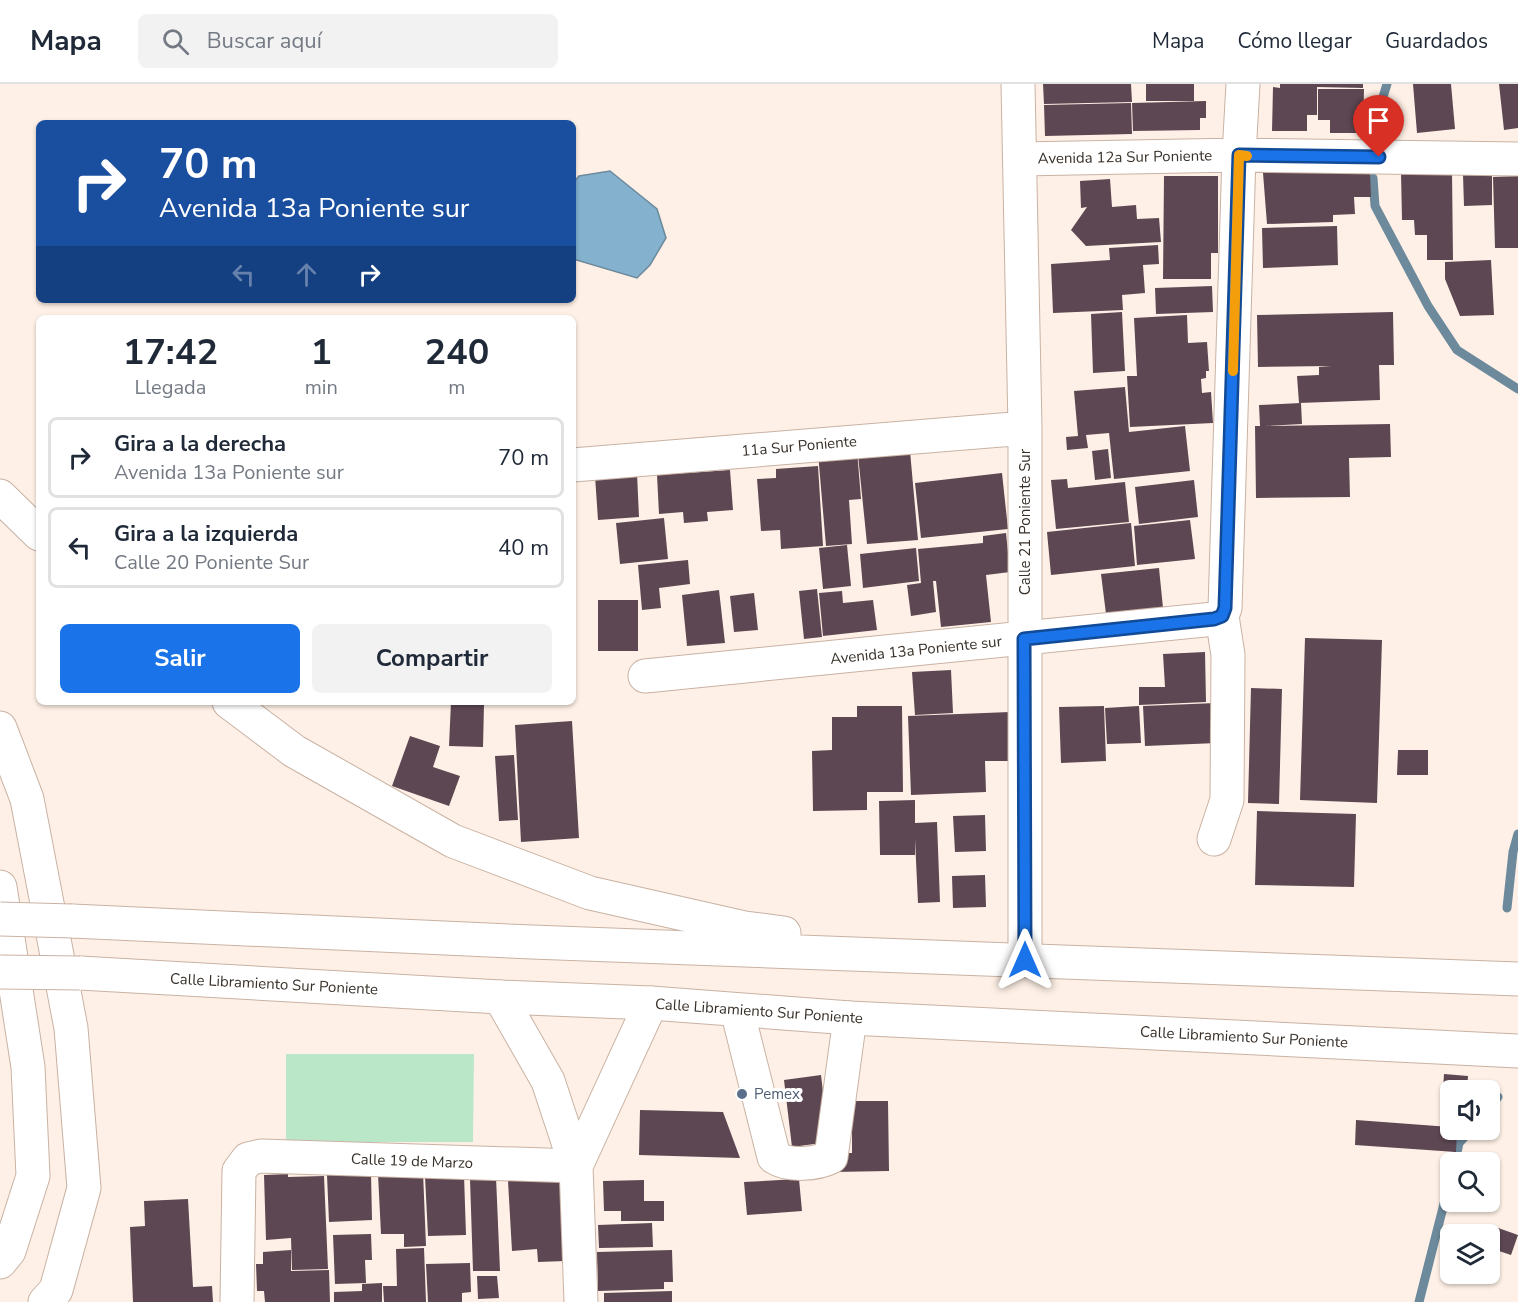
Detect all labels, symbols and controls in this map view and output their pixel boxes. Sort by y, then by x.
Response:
search box [138,14,558,68]
text: Mapa [30,22,102,60]
icon: search [159,25,192,58]
text: Buscar aquí [207,26,322,56]
text: Mapa [1152,27,1204,55]
text: Cómo llegar [1237,27,1352,55]
text: Guardados [1385,27,1488,55]
pin [1353,95,1404,157]
icon: arrive [1362,104,1395,137]
text: 70 m [159,136,258,193]
icon: right [60,144,138,222]
street label: Avenida 12a Sur Poniente [1038,145,1212,169]
text: Avenida 13a Poniente sur [159,190,470,227]
icon: left [227,258,260,291]
icon: ahead [290,258,323,291]
icon: right [353,258,386,291]
text: 17:42 [123,328,218,377]
text: 1 [310,328,332,377]
text: 240 [424,328,489,377]
text: Llegada [134,374,206,401]
text: min [305,374,338,401]
text: m [448,374,465,401]
text: Gira a la derecha [114,429,286,459]
street label: 11a Sur Poniente [740,431,858,461]
icon: right [63,441,96,474]
text: 70 m [498,443,549,473]
street label: Calle 21 Poniente Sur [1015,448,1035,595]
text: Avenida 13a Poniente sur [114,459,344,486]
text: Gira a la izquierda [114,519,298,549]
icon: left [63,531,96,564]
text: 40 m [498,533,549,563]
text: Calle 20 Poniente Sur [114,549,309,576]
button: Salir [60,624,300,693]
button: Compartir [312,624,552,693]
street label: Avenida 13a Poniente sur [829,631,1003,669]
position arrow [993,928,1057,992]
street label: Calle Libramiento Sur Poniente [169,969,379,999]
street label: Calle Libramiento Sur Poniente [654,994,864,1028]
street label: Calle Libramiento Sur Poniente [1139,1022,1349,1052]
map controls [1440,1080,1500,1284]
button: sound [1440,1080,1500,1140]
place label: Pemex [754,1084,800,1104]
marker: Pemex [735,1087,749,1101]
street label: Calle 19 de Marzo [351,1149,473,1173]
button: search [1440,1152,1500,1212]
button: layers [1440,1224,1500,1284]

